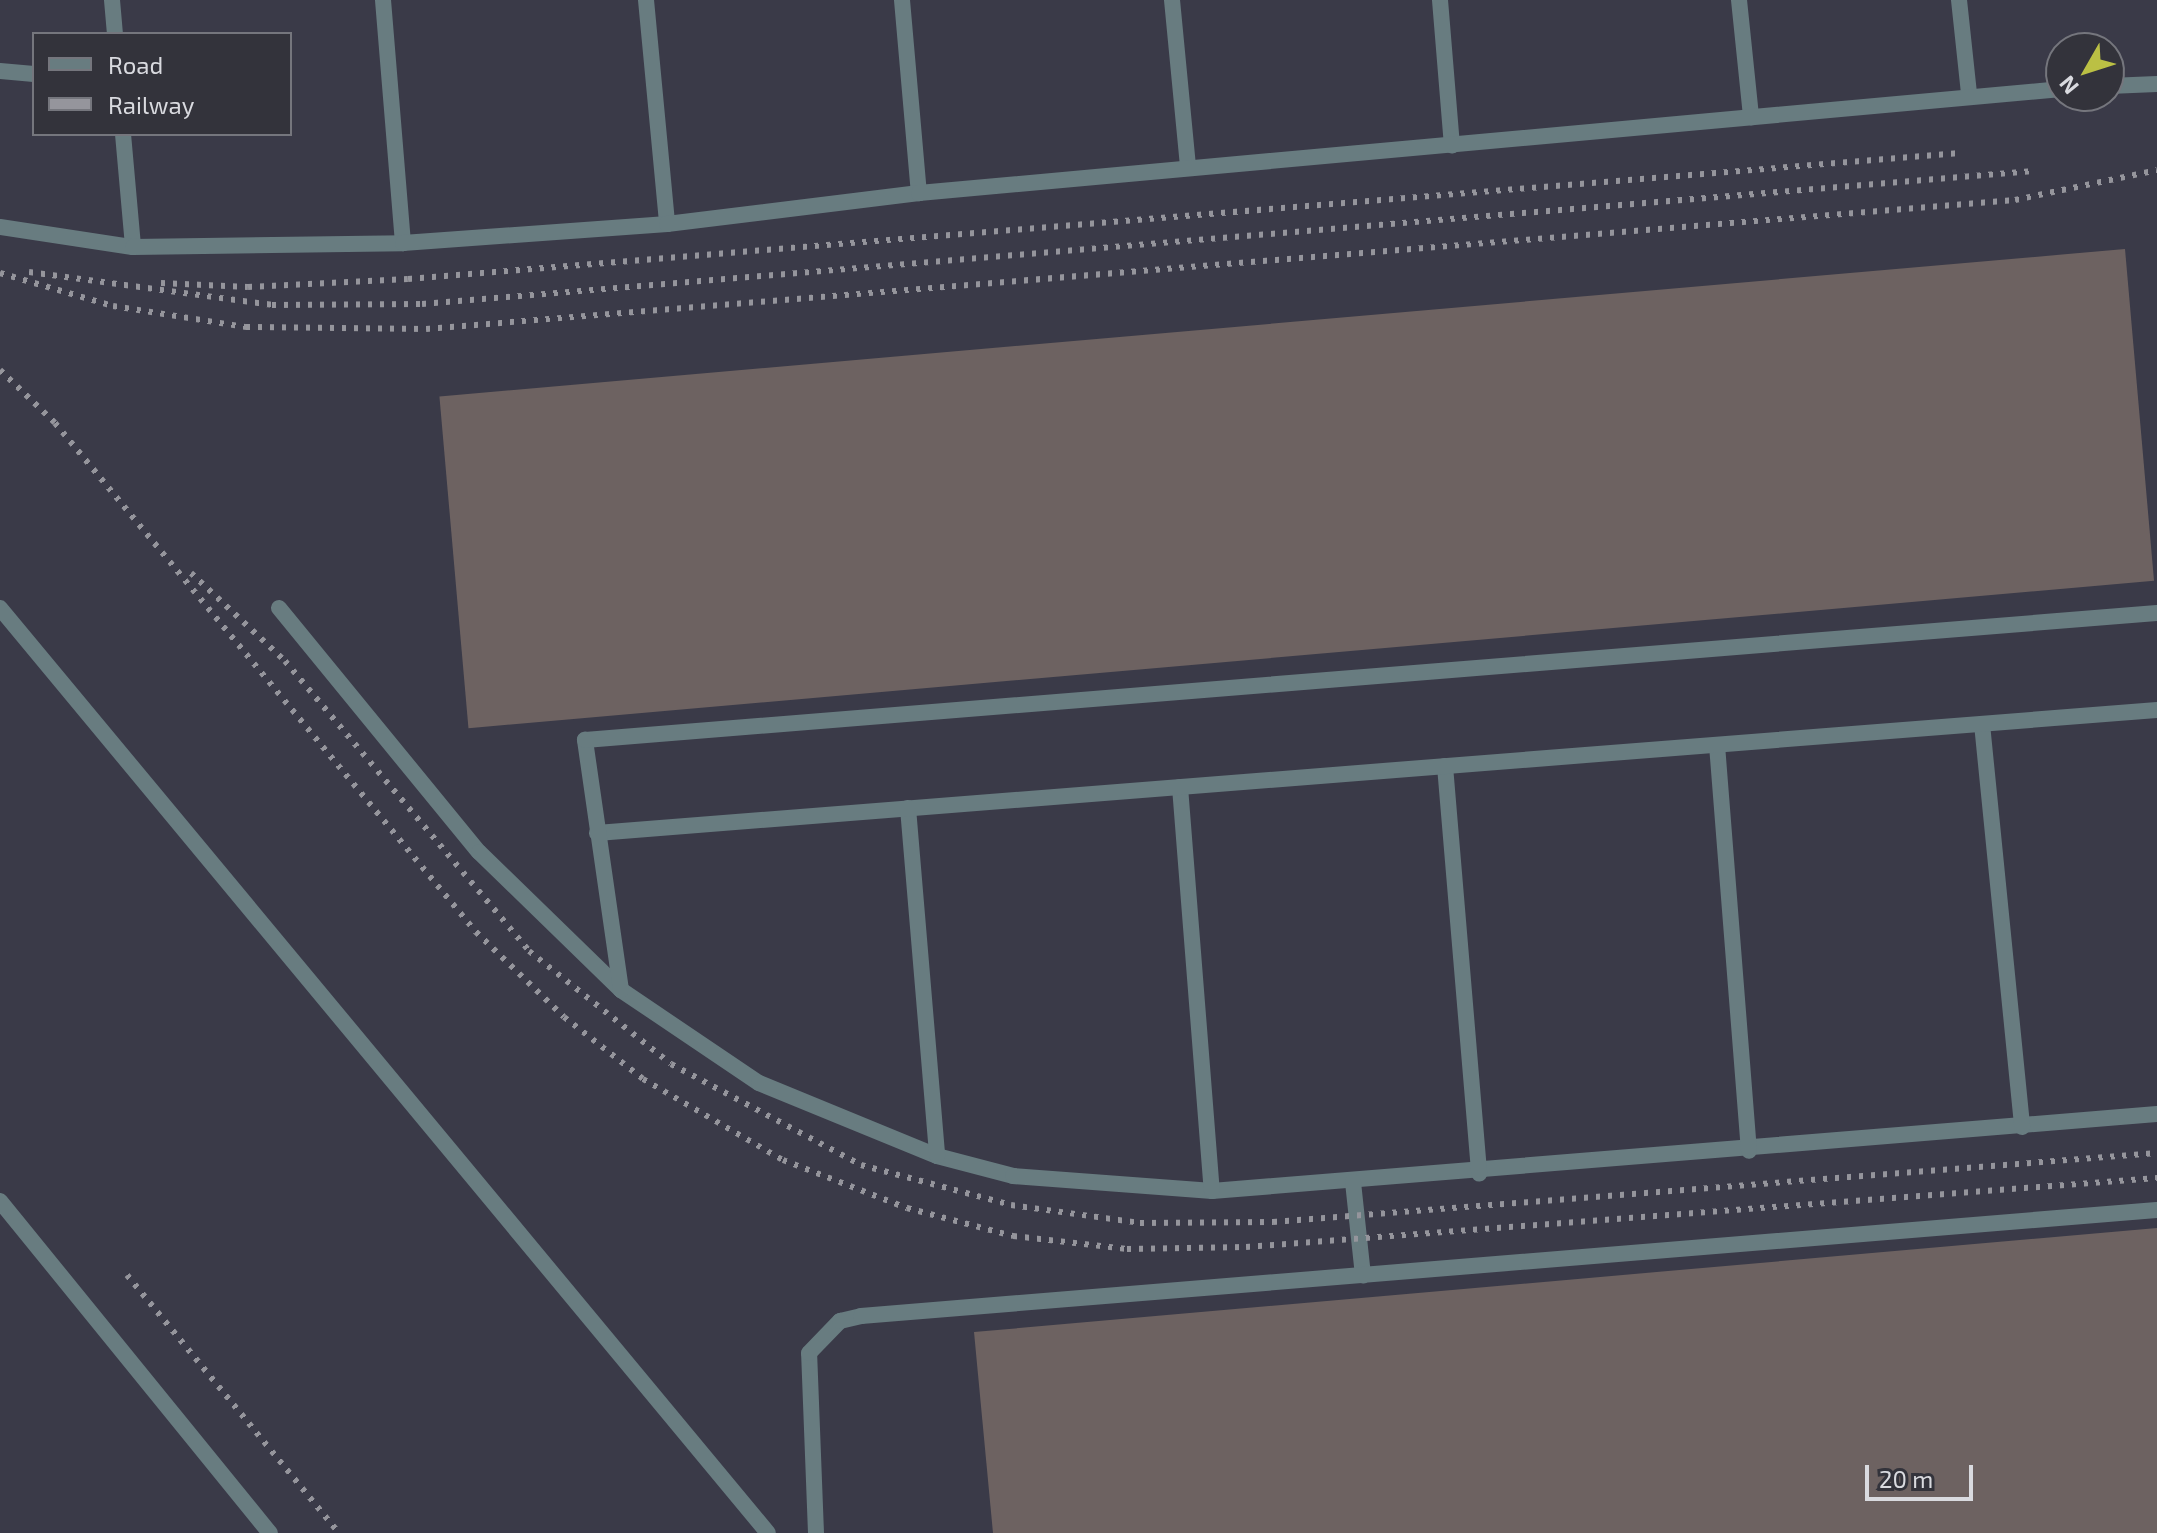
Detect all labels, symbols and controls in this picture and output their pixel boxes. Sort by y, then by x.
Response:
legend [32,32,292,136]
north arrow [2045,32,2125,112]
text: Road [108,50,163,79]
text: N [2053,71,2083,100]
text: Railway [108,90,194,119]
scale bar [1869,1449,1977,1499]
text: 20 m [1879,1464,1933,1493]

